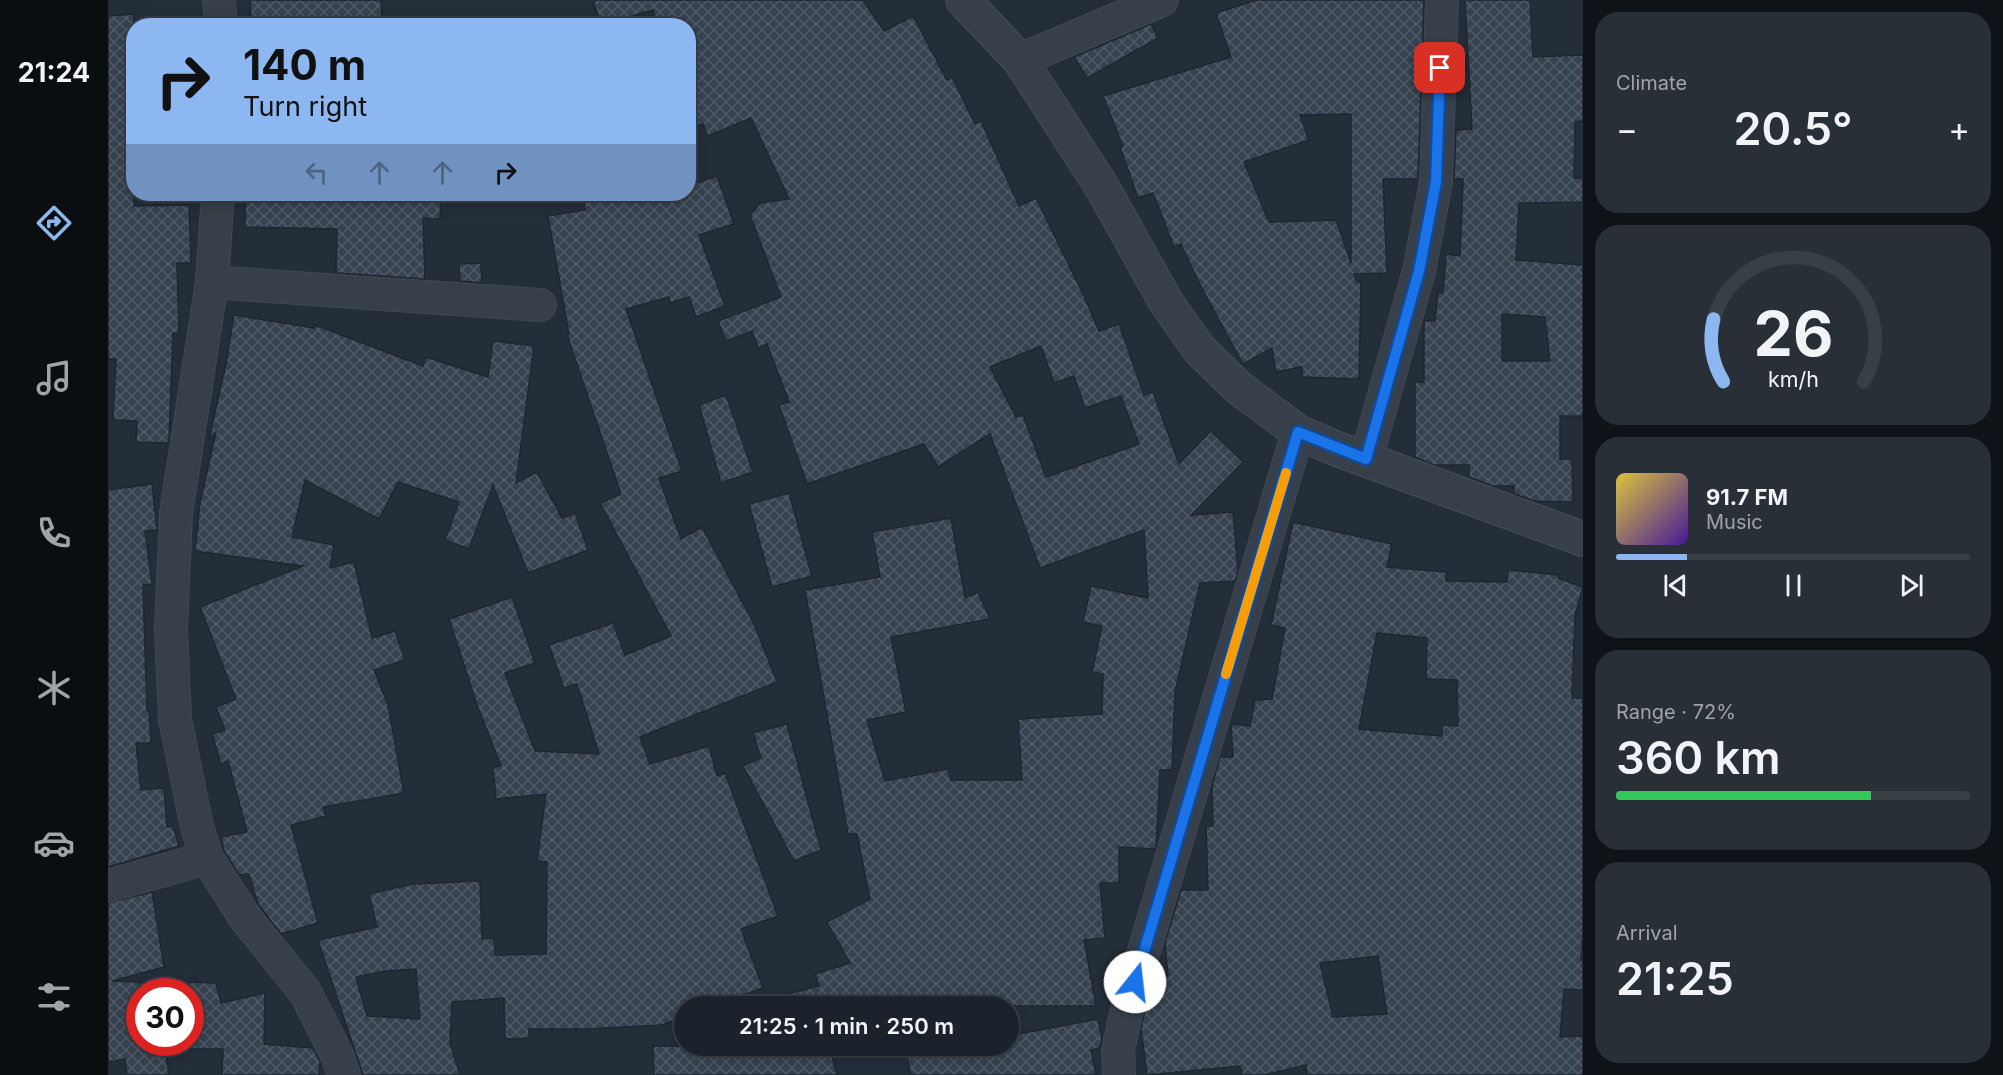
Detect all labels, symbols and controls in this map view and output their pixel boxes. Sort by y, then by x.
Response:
text: 140 m [243,39,366,90]
icon: right [144,42,222,120]
pin [1414,42,1465,93]
icon: arrive [1423,51,1456,84]
text: 21:24 [18,56,90,89]
text: Climate [1616,71,1687,95]
text: Turn right [243,90,367,123]
text: 20.5° [1733,101,1853,156]
text: − [1616,109,1638,149]
text: + [1948,109,1970,149]
icon: left [300,156,333,189]
icon: ahead [363,156,396,189]
icon: ahead [426,156,459,189]
icon: right [489,156,522,189]
icon: directions [33,202,75,244]
text: 26 [1753,296,1833,371]
icon: music [33,357,75,399]
text: km/h [1768,366,1818,392]
text: 91.7 FM [1706,484,1788,510]
text: Music [1706,510,1763,534]
icon: phone [33,512,75,554]
icon: previous [1659,569,1692,602]
icon: pause [1777,569,1810,602]
icon: next [1895,569,1928,602]
icon: climate [33,667,75,709]
text: Range · 72% [1616,700,1736,724]
text: 360 km [1616,730,1781,785]
icon: car [33,822,75,864]
text: Arrival [1616,921,1678,945]
position arrow [1103,950,1167,1014]
text: 21:25 [1616,951,1734,1006]
icon: filters [33,976,75,1018]
speed limit sign: 30 [126,978,204,1056]
text: 21:25 · 1 min · 250 m [739,1013,954,1039]

